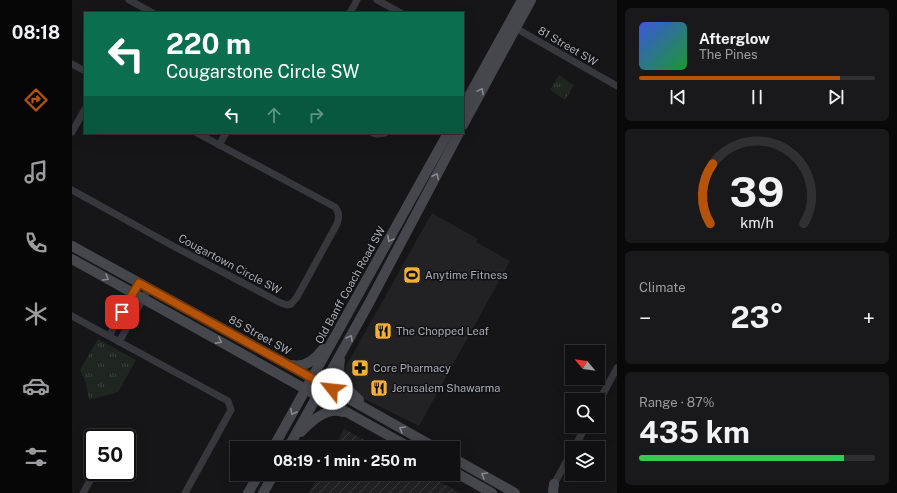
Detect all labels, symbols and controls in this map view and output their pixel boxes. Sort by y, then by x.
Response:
text: 08:18 [12,22,60,43]
street label: 81 Street SW [536,24,600,68]
text: 220 m [166,27,251,60]
icon: left [100,28,152,80]
text: Afterglow [699,30,770,47]
text: The Pines [699,47,758,62]
text: Cougarstone Circle SW [166,61,359,82]
icon: directions [22,86,50,114]
icon: previous [667,86,689,108]
icon: pause [746,86,768,108]
icon: next [825,86,847,108]
one-way arrow [477,88,484,95]
icon: left [221,104,243,126]
icon: ahead [263,104,285,126]
icon: right [305,104,327,126]
icon: music [22,158,50,186]
text: 39 [730,167,784,216]
one-way arrow [432,173,439,180]
text: km/h [740,213,774,230]
street label: Old Banff Coach Road SW [313,224,388,346]
icon: phone [22,229,50,257]
street label: Cougartown Circle SW [176,232,284,297]
one-way arrow [387,235,394,242]
sports icon: Anytime Fitness [402,265,422,285]
place label: Anytime Fitness [425,269,508,281]
one-way arrow [102,274,109,281]
text: Climate [639,280,686,295]
pin [105,295,139,329]
text: 23° [730,299,784,335]
icon: climate [22,300,50,328]
icon: arrive [111,301,133,323]
text: − [639,305,651,331]
text: + [863,305,875,331]
street label: 85 Street SW [227,313,294,357]
restaurant icon: The Chopped Leaf [373,321,393,341]
place label: The Chopped Leaf [396,325,490,337]
one-way arrow [345,335,352,342]
one-way arrow [215,337,223,344]
north arrow [565,345,605,385]
map controls [565,345,605,481]
pharmacy icon: Core Pharmacy [350,358,370,378]
place label: Core Pharmacy [373,362,451,374]
position arrow [311,368,353,410]
icon: car [22,372,50,400]
restaurant icon: Jerusalem Shawarma [369,378,389,398]
place label: Jerusalem Shawarma [392,382,500,394]
button: search [565,393,605,433]
text: Range · 87% [639,395,714,410]
one-way arrow [290,408,297,415]
text: 435 km [639,414,750,450]
one-way arrow [399,426,406,433]
speed limit sign: 50 [84,429,136,481]
button: layers [565,441,605,481]
icon: filters [22,443,50,471]
text: 08:19 · 1 min · 250 m [273,452,417,469]
one-way arrow [481,473,488,480]

